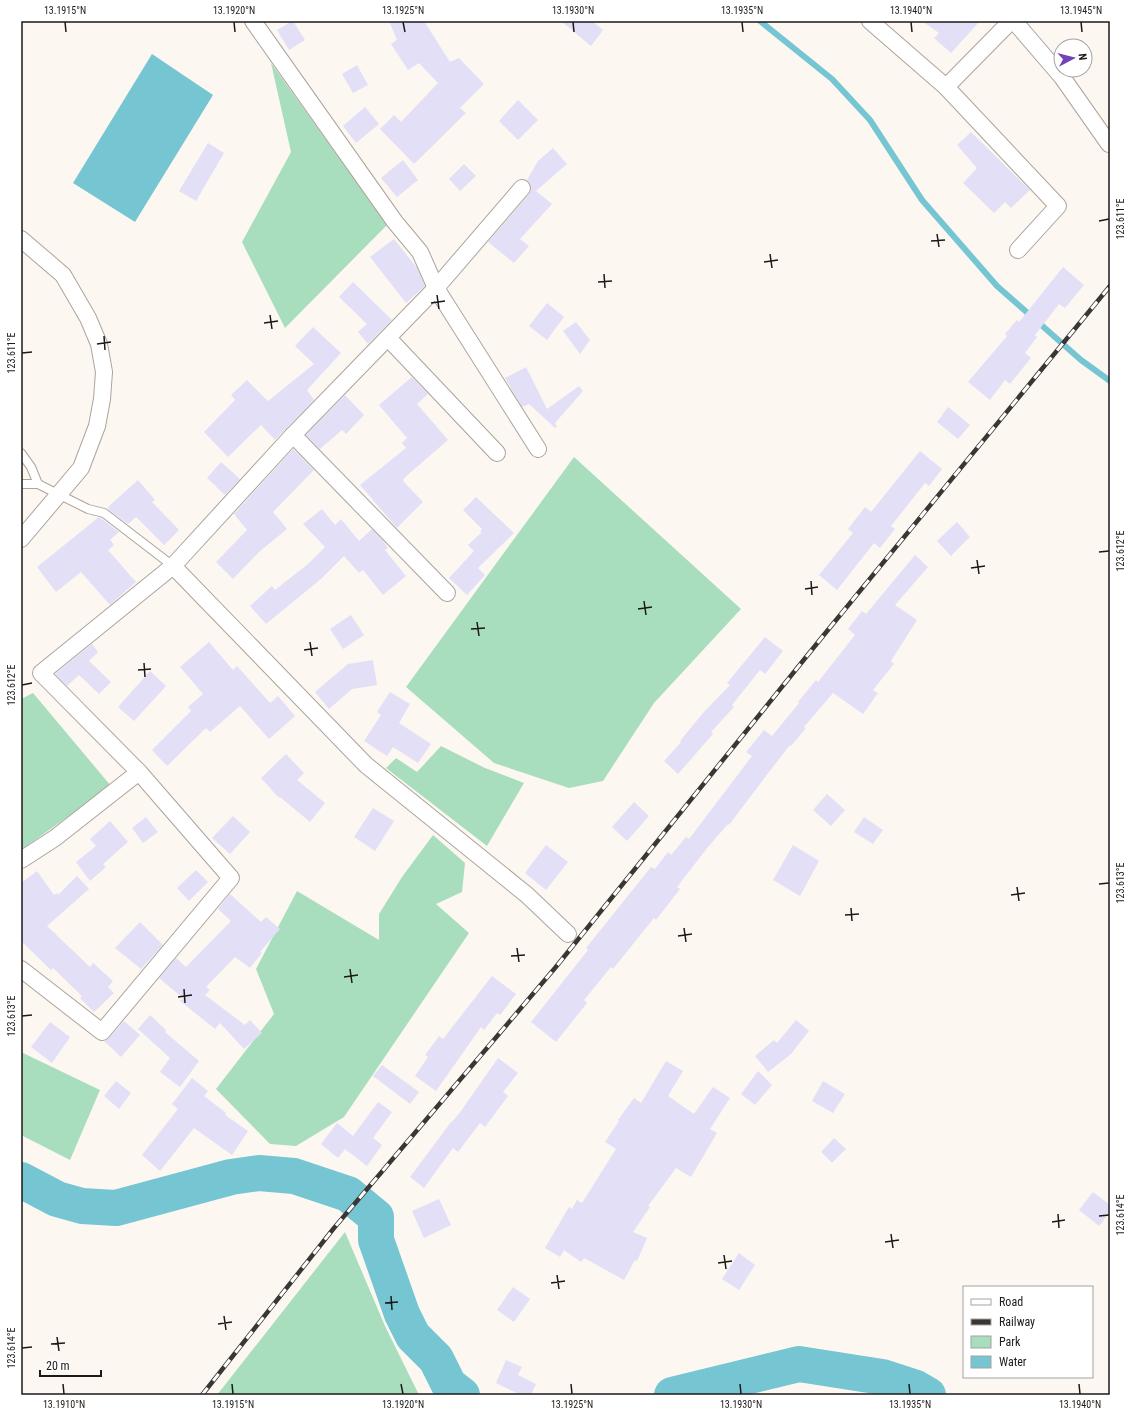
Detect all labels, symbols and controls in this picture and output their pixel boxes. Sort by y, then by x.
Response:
text: 13.1915°N [44,5,86,16]
text: 13.1920°N [213,5,255,16]
text: 13.1925°N [382,5,424,16]
text: 13.1930°N [552,5,594,16]
text: 13.1935°N [721,5,763,16]
text: 13.1940°N [890,5,932,16]
text: 13.1945°N [1060,5,1102,16]
north arrow [1053,38,1093,78]
text: N [1076,53,1089,61]
text: 123.611°E [1115,198,1126,239]
text: 123.611°E [6,332,17,373]
text: 123.612°E [1115,530,1126,571]
text: 123.612°E [6,664,17,705]
text: 123.613°E [1115,862,1126,903]
text: 123.613°E [6,995,17,1036]
text: 123.614°E [1115,1194,1126,1235]
legend [963,1286,1093,1378]
text: Road [999,1295,1023,1309]
text: Railway [999,1315,1035,1329]
text: 123.614°E [6,1327,17,1368]
text: Park [999,1335,1021,1349]
scale bar [40,1352,101,1378]
text: Water [999,1355,1027,1369]
text: 20 m [46,1359,70,1373]
text: 13.1910°N [43,1399,85,1410]
text: 13.1915°N [212,1399,254,1410]
text: 13.1920°N [382,1399,424,1410]
text: 13.1925°N [551,1399,593,1410]
text: 13.1930°N [720,1399,762,1410]
text: 13.1935°N [889,1399,931,1410]
text: 13.1940°N [1059,1399,1101,1410]

